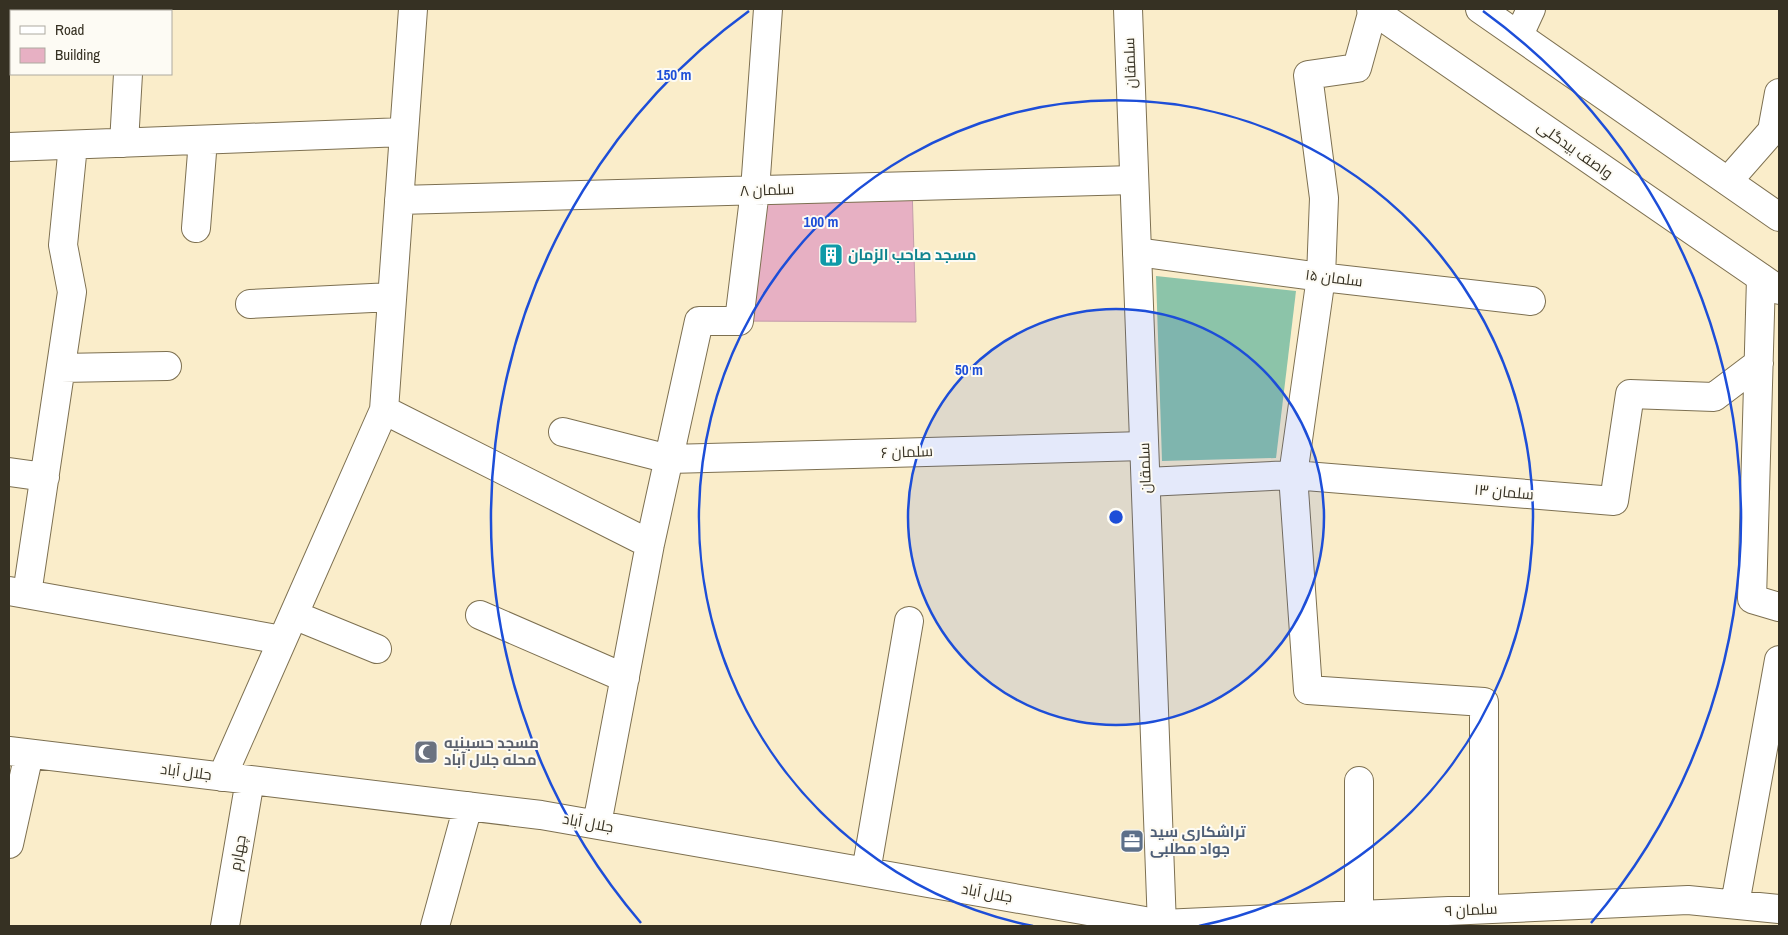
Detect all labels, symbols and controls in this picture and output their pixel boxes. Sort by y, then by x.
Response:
legend [10,10,172,75]
text: Road [55,19,84,40]
street label: سلمقان [1118,37,1141,89]
text: Building [55,44,100,65]
text: 150 m [657,64,691,85]
street label: واصف بیدگلی [1533,116,1617,183]
street label: سلمان ۸ [739,178,795,201]
text: 100 m [804,211,838,232]
building icon: مسجد صاحب الزمان [818,242,844,268]
place label: مسجد صاحب الزمان [848,244,977,265]
street label: سلمان ۱۵ [1304,264,1364,291]
text: 50 m [955,359,983,380]
street label: سلمان ۶ [881,440,933,463]
street label: سلمقان [1133,442,1156,494]
street label: سلمان ۱۳ [1473,478,1535,505]
centre of rings [1107,508,1125,526]
place label: مسجد حسینیه محله جلال آباد [444,732,539,770]
mosque icon: مسجد حسینیه محله جلال آباد [413,739,439,765]
street label: جلال آباد [159,758,213,785]
street label: جلال آباد [561,808,615,837]
place label: تراشکاری سید جواد مطلبی [1150,821,1246,859]
office icon: تراشکاری سید جواد مطلبی [1119,828,1145,854]
street label: چهارم [224,833,251,872]
street label: جلال آباد [960,878,1014,907]
street label: سلمان ۹ [1444,898,1498,921]

